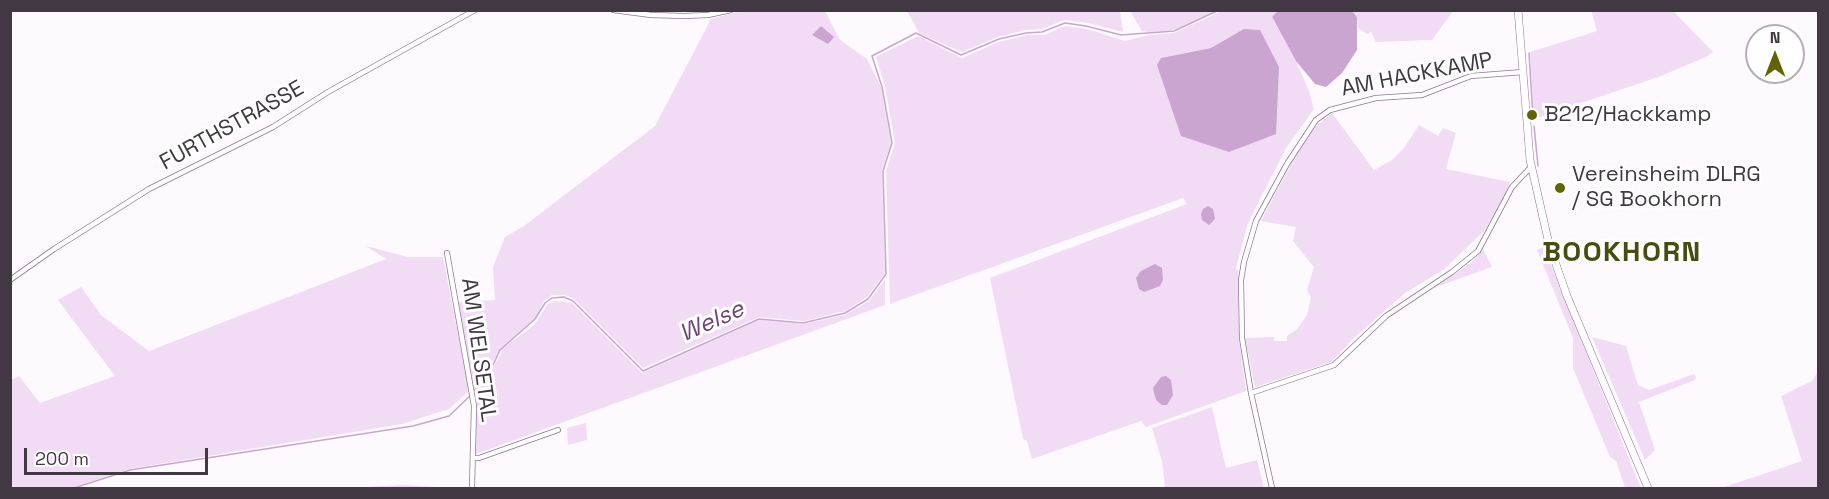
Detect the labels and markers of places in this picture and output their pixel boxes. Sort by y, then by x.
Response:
place label: B212/Hackkamp [1544,102,1712,128]
marker: B212/Hackkamp [1525,108,1539,122]
place label: Vereinsheim DLRG / SG Bookhorn [1572,162,1761,214]
marker: Vereinsheim DLRG / SG Bookhorn [1553,181,1567,195]

